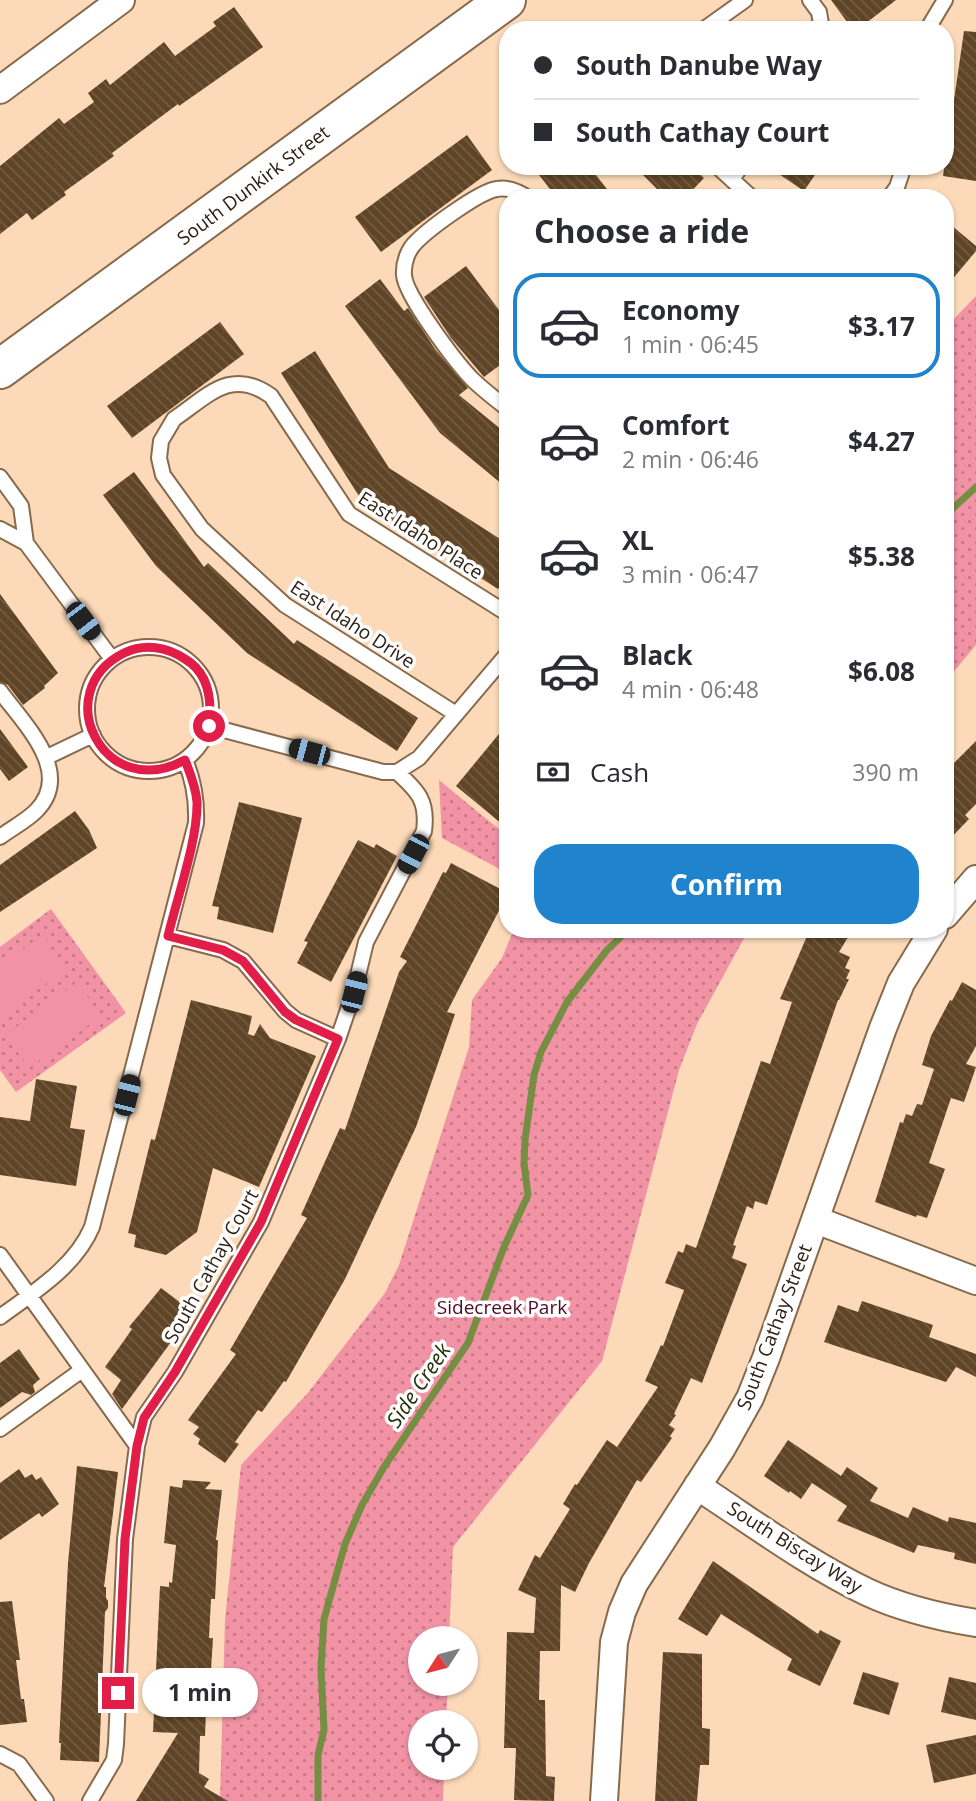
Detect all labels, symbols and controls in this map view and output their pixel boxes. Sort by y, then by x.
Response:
text: South Danube Way [576,47,822,83]
text: South Cathay Court [576,114,829,150]
street label: South Dunkirk Street [172,119,335,251]
text: Choose a ride [534,209,749,252]
text: Economy [622,292,740,328]
icon: car [538,294,601,357]
text: $3.17 [848,308,915,344]
text: 1 min · 06:45 [622,328,759,360]
text: Comfort [622,407,729,443]
icon: car [538,409,601,472]
text: $4.27 [848,423,915,459]
text: 2 min · 06:46 [622,443,759,475]
street label: East Idaho Place [354,485,488,585]
text: XL [622,522,654,558]
icon: car [538,524,601,587]
text: $5.38 [848,538,915,574]
text: 3 min · 06:47 [622,558,759,590]
street label: East Idaho Drive [286,574,420,674]
car [62,598,105,644]
text: Black [622,637,693,673]
icon: car [538,639,601,702]
text: $6.08 [848,653,915,689]
text: 4 min · 06:48 [622,673,759,705]
route start [193,710,225,742]
car [286,736,333,768]
icon: cash [534,753,572,791]
text: Cash [590,754,649,790]
text: 390 m [852,756,919,788]
car [394,831,433,877]
button: Confirm [534,844,919,924]
car [339,969,370,1015]
car [112,1072,143,1118]
street label: South Cathay Court [158,1184,264,1348]
street label: South Cathay Street [730,1240,818,1414]
park label: Sidecreek Park [437,1294,567,1320]
water label: Side Creek [380,1337,457,1433]
street label: South Biscay Way [723,1495,868,1599]
north arrow [408,1626,478,1696]
map controls [408,1626,478,1780]
callout: 1 min [142,1668,258,1718]
text: 1 min [168,1676,232,1708]
route end [102,1677,134,1709]
button: locate [408,1710,478,1780]

